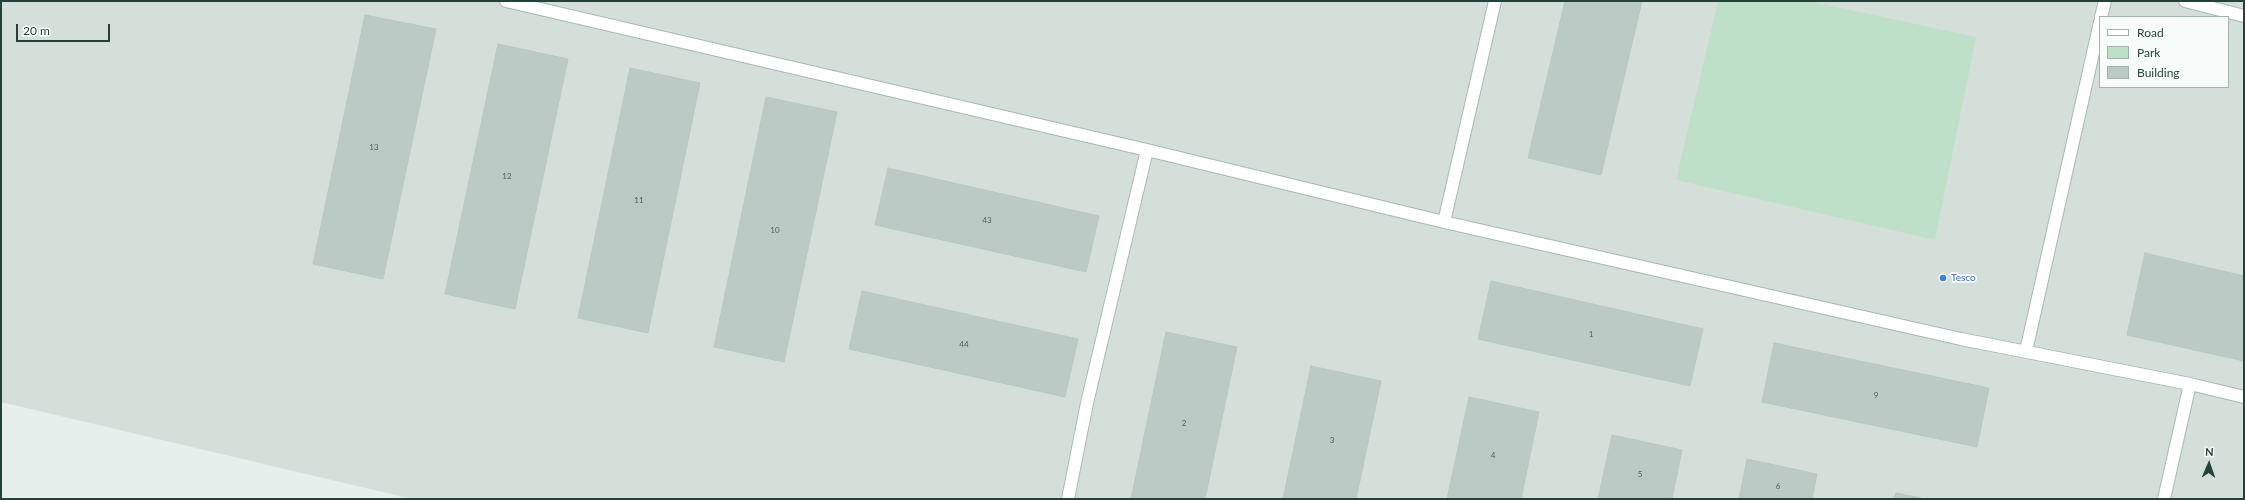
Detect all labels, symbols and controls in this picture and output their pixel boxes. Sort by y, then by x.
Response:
scale bar [18,16,112,42]
legend [2099,16,2229,88]
text: 20 m [23,23,50,38]
text: Road [2137,25,2164,40]
text: Park [2137,45,2160,60]
text: Building [2137,65,2180,80]
house number: 13 [369,142,379,152]
house number: 12 [502,171,512,181]
house number: 11 [634,195,644,205]
house number: 43 [982,215,992,225]
house number: 10 [770,225,780,235]
place label: Tesco [1951,272,1976,284]
marker: Tesco [1938,273,1948,283]
house number: 1 [1589,329,1593,339]
house number: 44 [959,339,969,349]
house number: 9 [1874,390,1878,400]
house number: 2 [1182,418,1186,428]
house number: 3 [1330,435,1334,445]
north arrow [2189,444,2229,484]
text: N [2205,445,2214,458]
house number: 4 [1491,450,1495,460]
house number: 5 [1638,469,1642,479]
house number: 6 [1776,481,1780,491]

